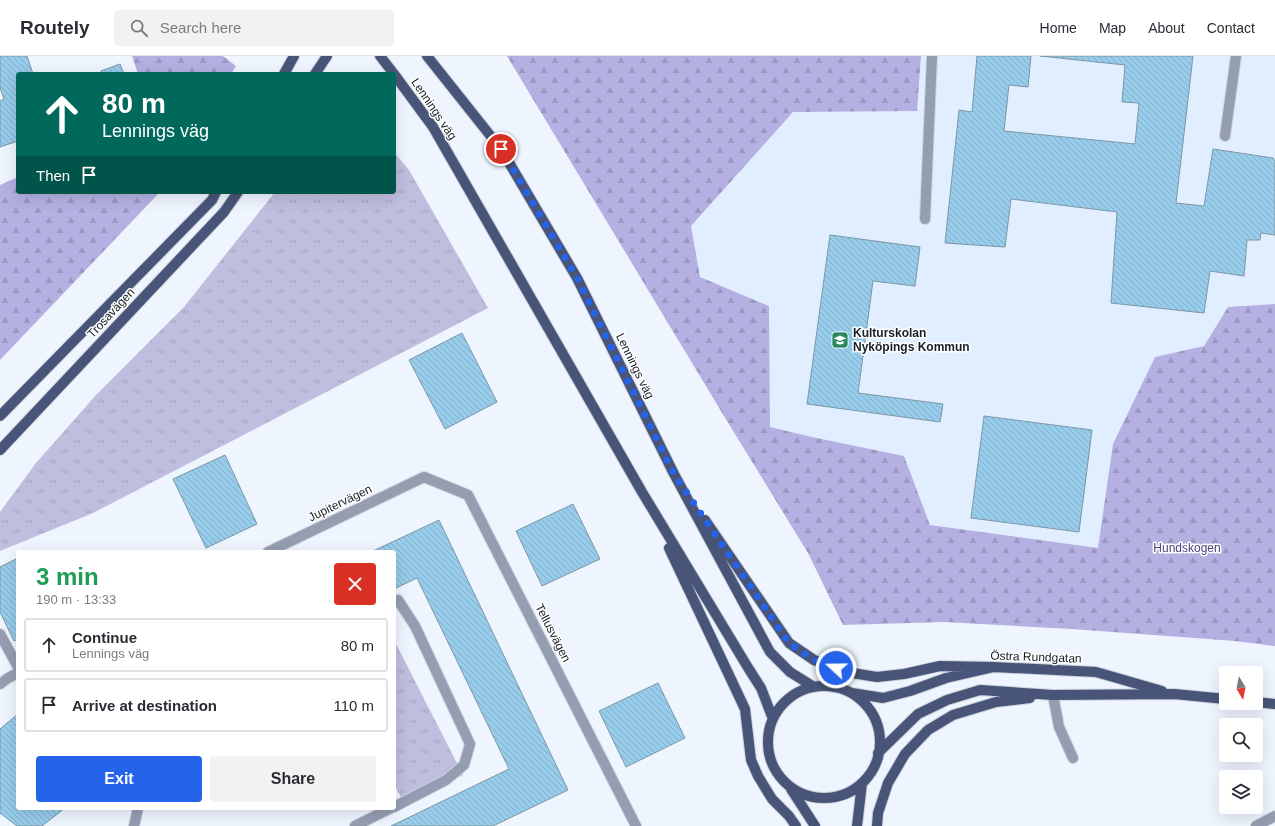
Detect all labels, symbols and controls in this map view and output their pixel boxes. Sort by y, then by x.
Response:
search box [114,10,394,46]
text: Routely [20,17,90,38]
icon: search [128,17,150,39]
text: Search here [160,19,241,36]
text: Home [1040,20,1077,36]
text: Map [1099,20,1126,36]
text: About [1148,20,1185,36]
text: Contact [1207,20,1255,36]
street label: Lennings väg [408,75,460,143]
icon: ahead [36,88,88,140]
text: 80 m [102,88,166,119]
text: Lennings väg [102,121,209,141]
pin [484,132,518,166]
icon: arrive [490,138,512,160]
icon: arrive [78,164,100,186]
text: Then [36,167,70,184]
street label: Trosavägen [84,285,138,341]
place label: Kulturskolan Nyköpings Kommun [853,326,970,354]
school or university icon: Kulturskolan Nyköpings Kommun [830,330,850,350]
street label: Lennings väg [613,331,657,401]
street label: Jupitervägen [306,482,374,524]
park label: Hundskogen [1153,541,1221,555]
text: 3 min [36,563,99,590]
button: close [334,563,376,605]
text: 190 m · 13:33 [36,592,116,607]
street label: Tellusvägen [532,602,574,664]
text: Continue [72,629,137,646]
icon: ahead [38,634,60,656]
text: 80 m [341,637,374,654]
text: Lennings väg [72,646,149,661]
position arrow [815,647,857,689]
street label: Östra Rundgatan [990,648,1082,666]
north arrow [1219,666,1263,710]
map controls [1219,666,1263,814]
icon: arrive [38,694,60,716]
text: Arrive at destination [72,697,217,714]
text: 110 m [333,697,374,714]
button: search [1219,718,1263,762]
button: Exit [36,756,202,802]
button: Share [210,756,376,802]
button: layers [1219,770,1263,814]

